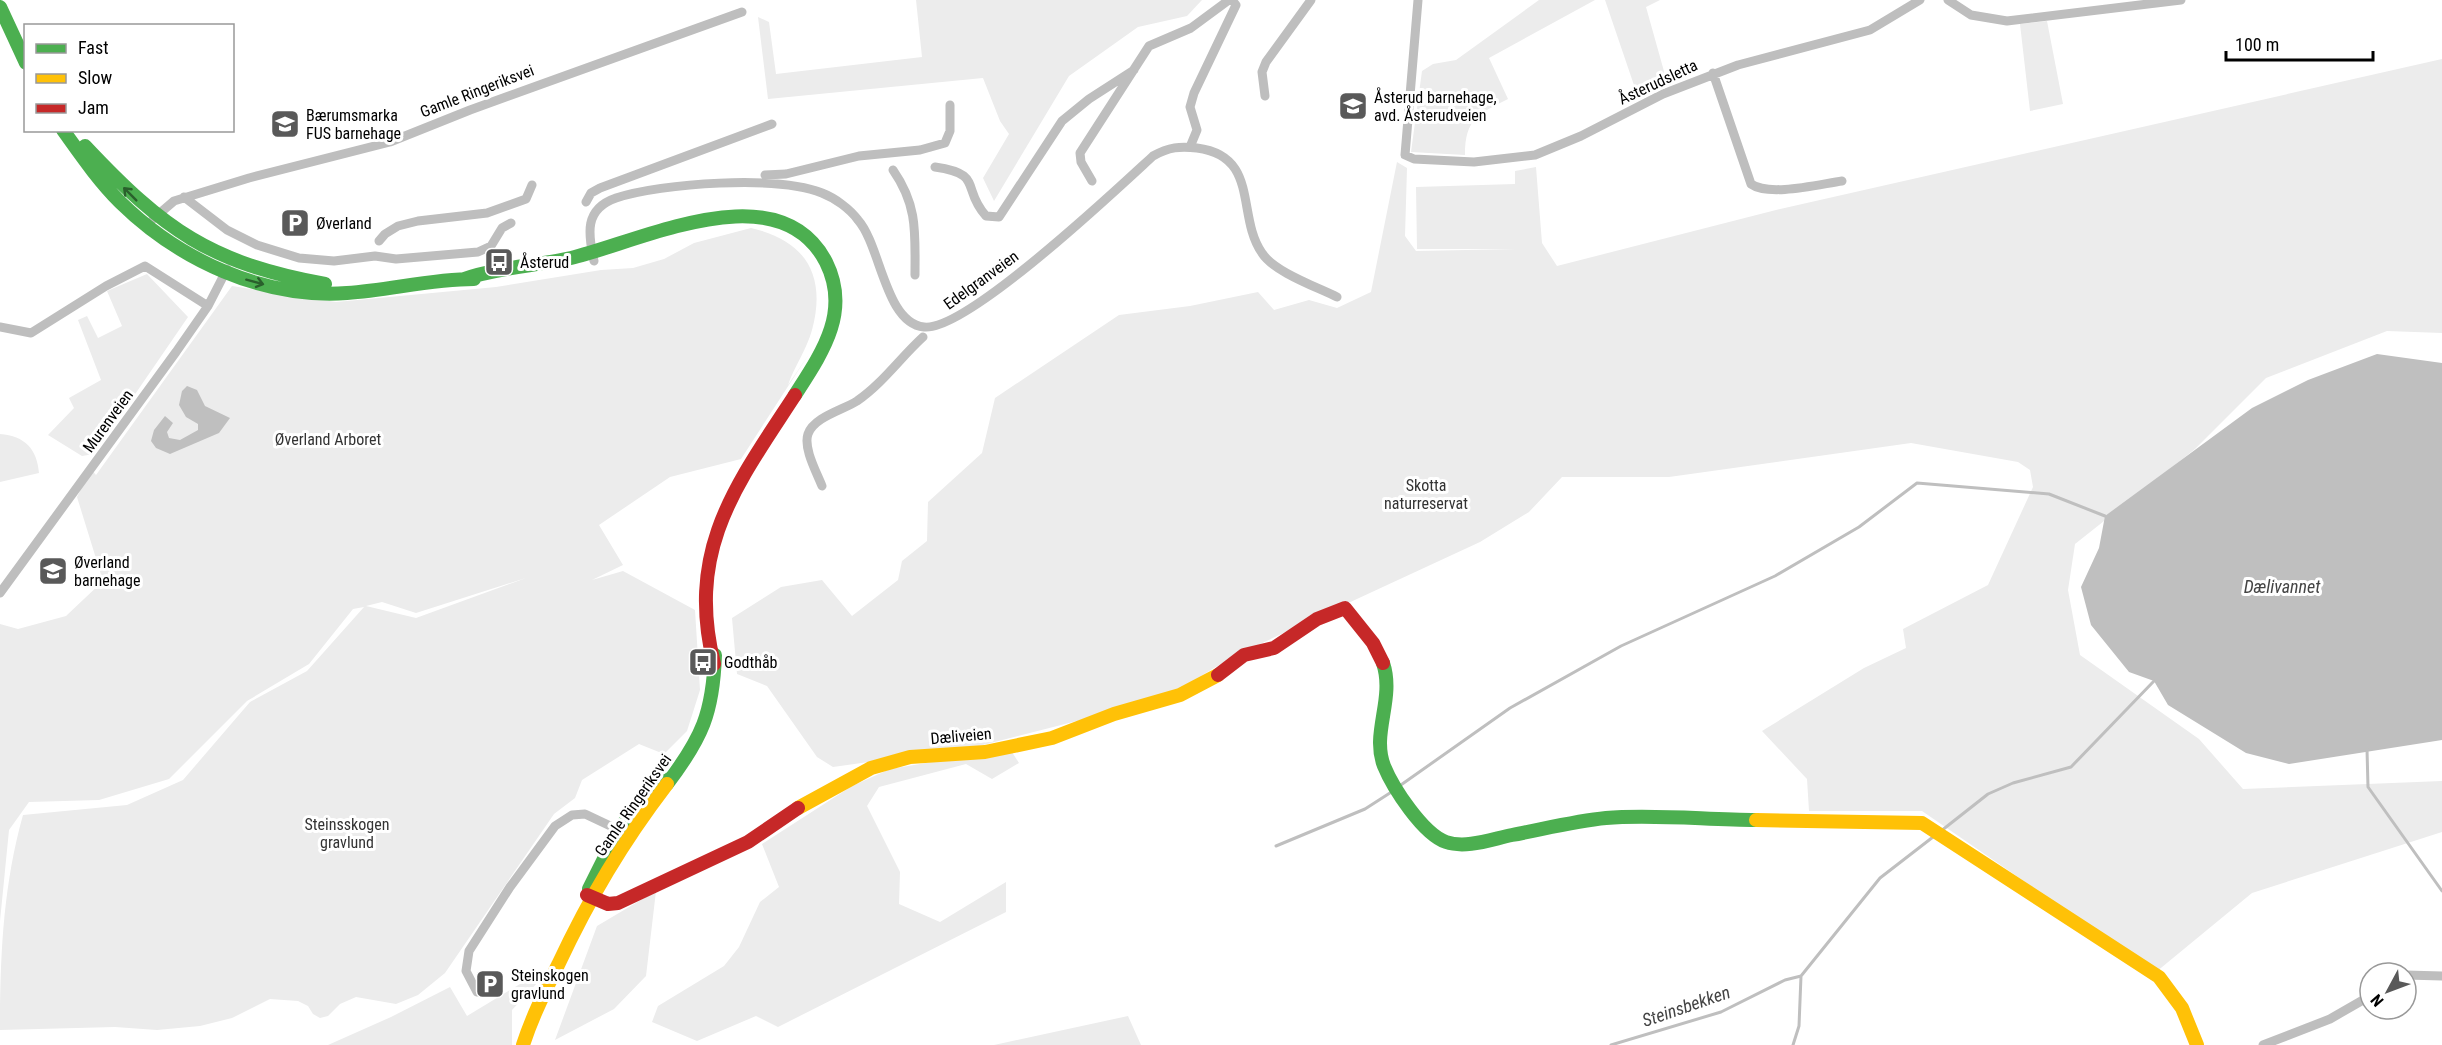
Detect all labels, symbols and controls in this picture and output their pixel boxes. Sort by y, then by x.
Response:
legend [24,24,234,132]
scale bar [2226,24,2373,62]
text: 100 m [2235,34,2279,55]
text: Fast [78,37,109,58]
street label: Åsterudsletta [1615,55,1700,109]
street label: Gamle Ringeriksvei [417,61,537,121]
text: Slow [78,67,113,88]
place label: Åsterud barnehage, avd. Åsterudveien [1374,87,1497,125]
school or university icon: Åsterud barnehage, avd. Åsterudveien [1337,90,1369,122]
text: Jam [78,97,109,118]
place label: Bærumsmarka FUS barnehage [306,106,401,143]
school or university icon: Bærumsmarka FUS barnehage [269,108,301,140]
one-way arrow [123,187,138,202]
parking icon: Øverland [279,207,311,239]
place label: Øverland [316,214,372,233]
bus stop icon: Åsterud [483,246,515,278]
street label: Edelgranveien [940,246,1022,314]
place label: Åsterud [520,252,569,272]
one-way arrow [245,276,264,288]
street label: Murenveien [79,386,137,456]
park label: Øverland Arboret [275,430,381,449]
park label: Skotta naturreservat [1384,476,1468,513]
place label: Øverland barnehage [74,553,140,590]
school or university icon: Øverland barnehage [37,555,69,587]
water label: Dælivannet [2244,576,2321,597]
bus stop icon: Godthåb [687,646,719,678]
place label: Godthåb [724,653,778,672]
street label: Dæliveien [930,724,992,748]
street label: Gamle Ringeriksvei [591,750,675,860]
park label: Steinsskogen gravlund [305,815,389,852]
north arrow [2358,961,2418,1021]
place label: Steinskogen gravlund [511,966,589,1003]
parking icon: Steinskogen gravlund [474,968,506,1000]
water label: Steinsbekken [1639,981,1733,1031]
text: N [2367,991,2387,1010]

